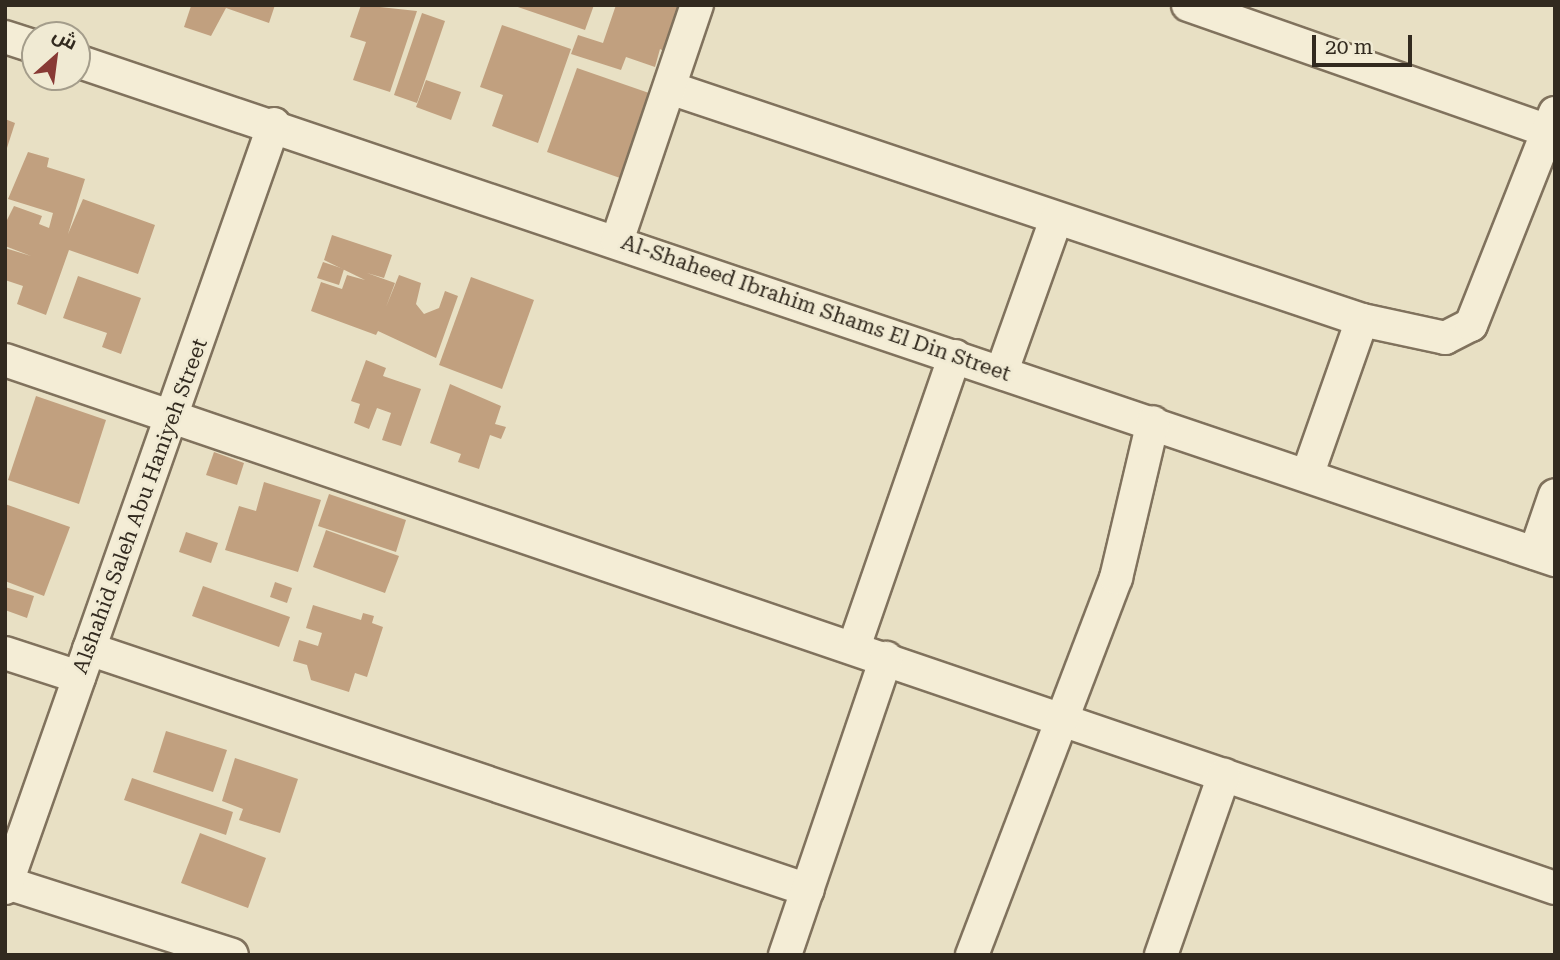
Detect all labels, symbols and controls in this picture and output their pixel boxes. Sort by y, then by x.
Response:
north arrow [21,21,91,91]
scale bar [1315,21,1415,65]
text: ش [49,23,81,55]
text: 20 m [1325,35,1373,59]
street label: Al-Shaheed Ibrahim Shams El Din Street [618,229,1014,387]
street label: Alshahid Saleh Abu Haniyeh Street [67,335,213,677]

